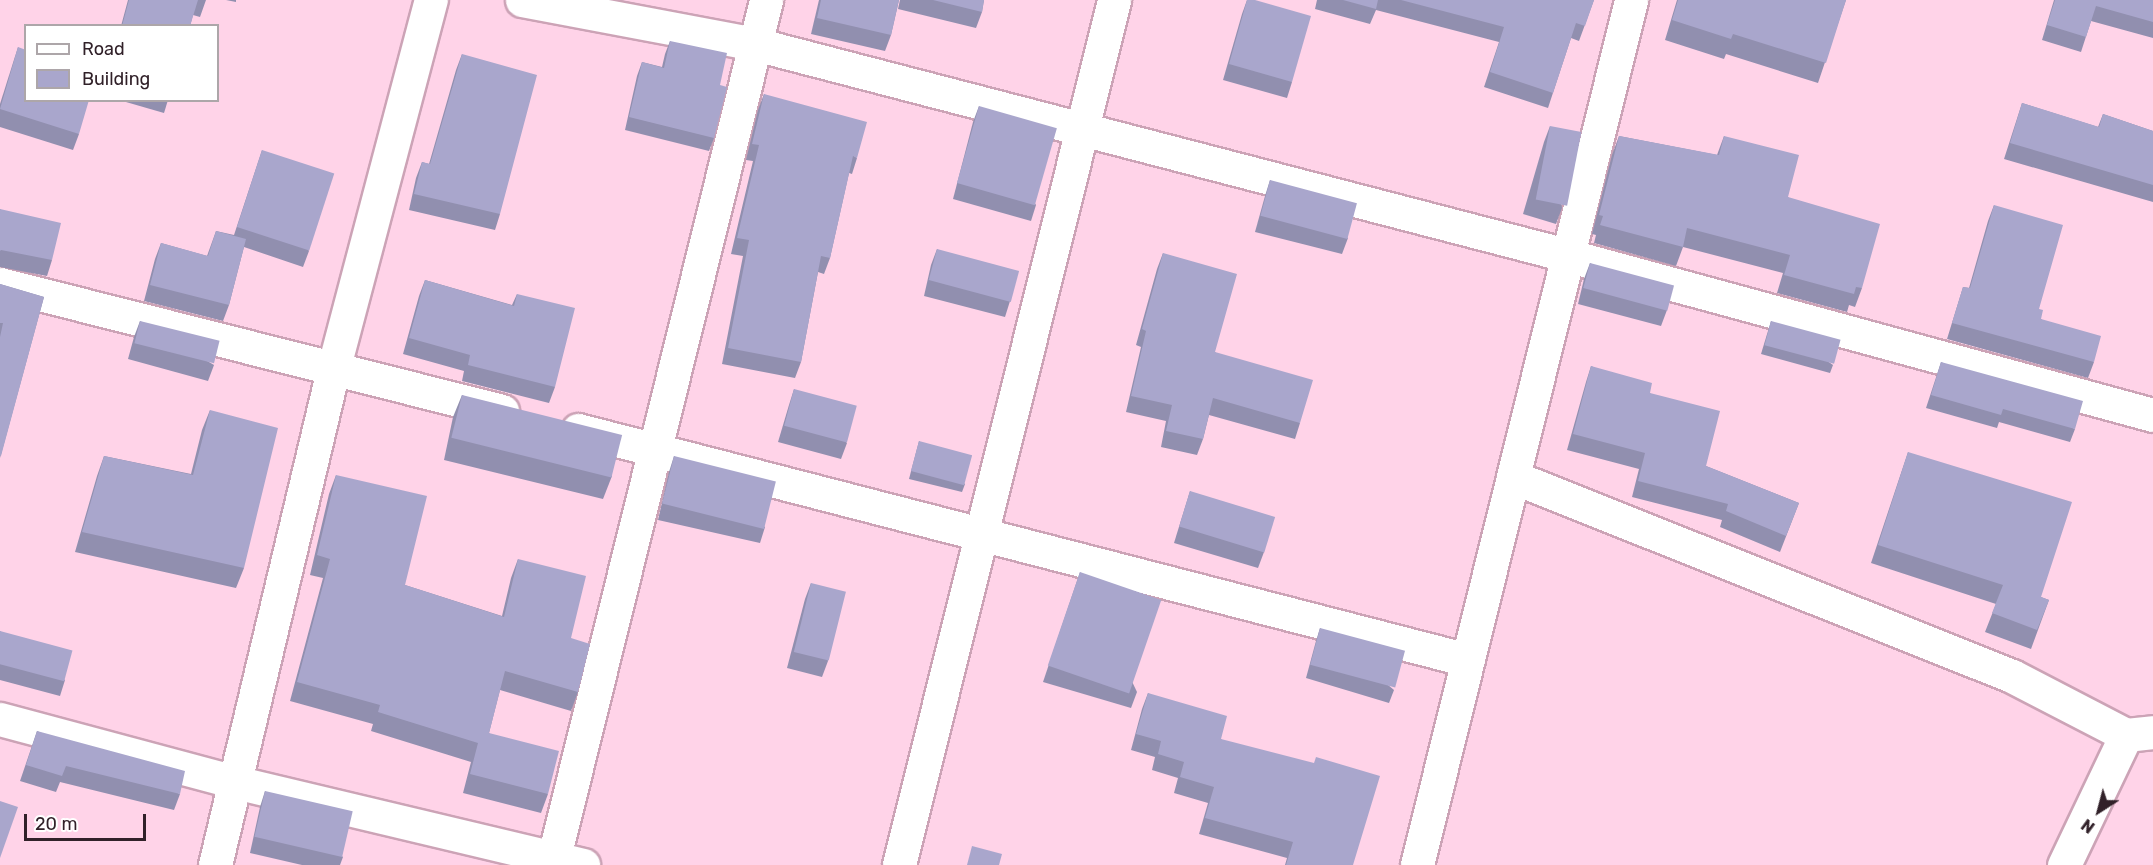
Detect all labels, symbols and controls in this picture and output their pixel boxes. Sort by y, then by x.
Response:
legend [24,24,219,102]
text: Road [82,38,125,60]
text: Building [82,68,150,90]
north arrow [2069,781,2129,841]
scale bar [27,802,148,840]
text: 20 m [35,813,77,835]
text: N [2078,815,2098,837]

